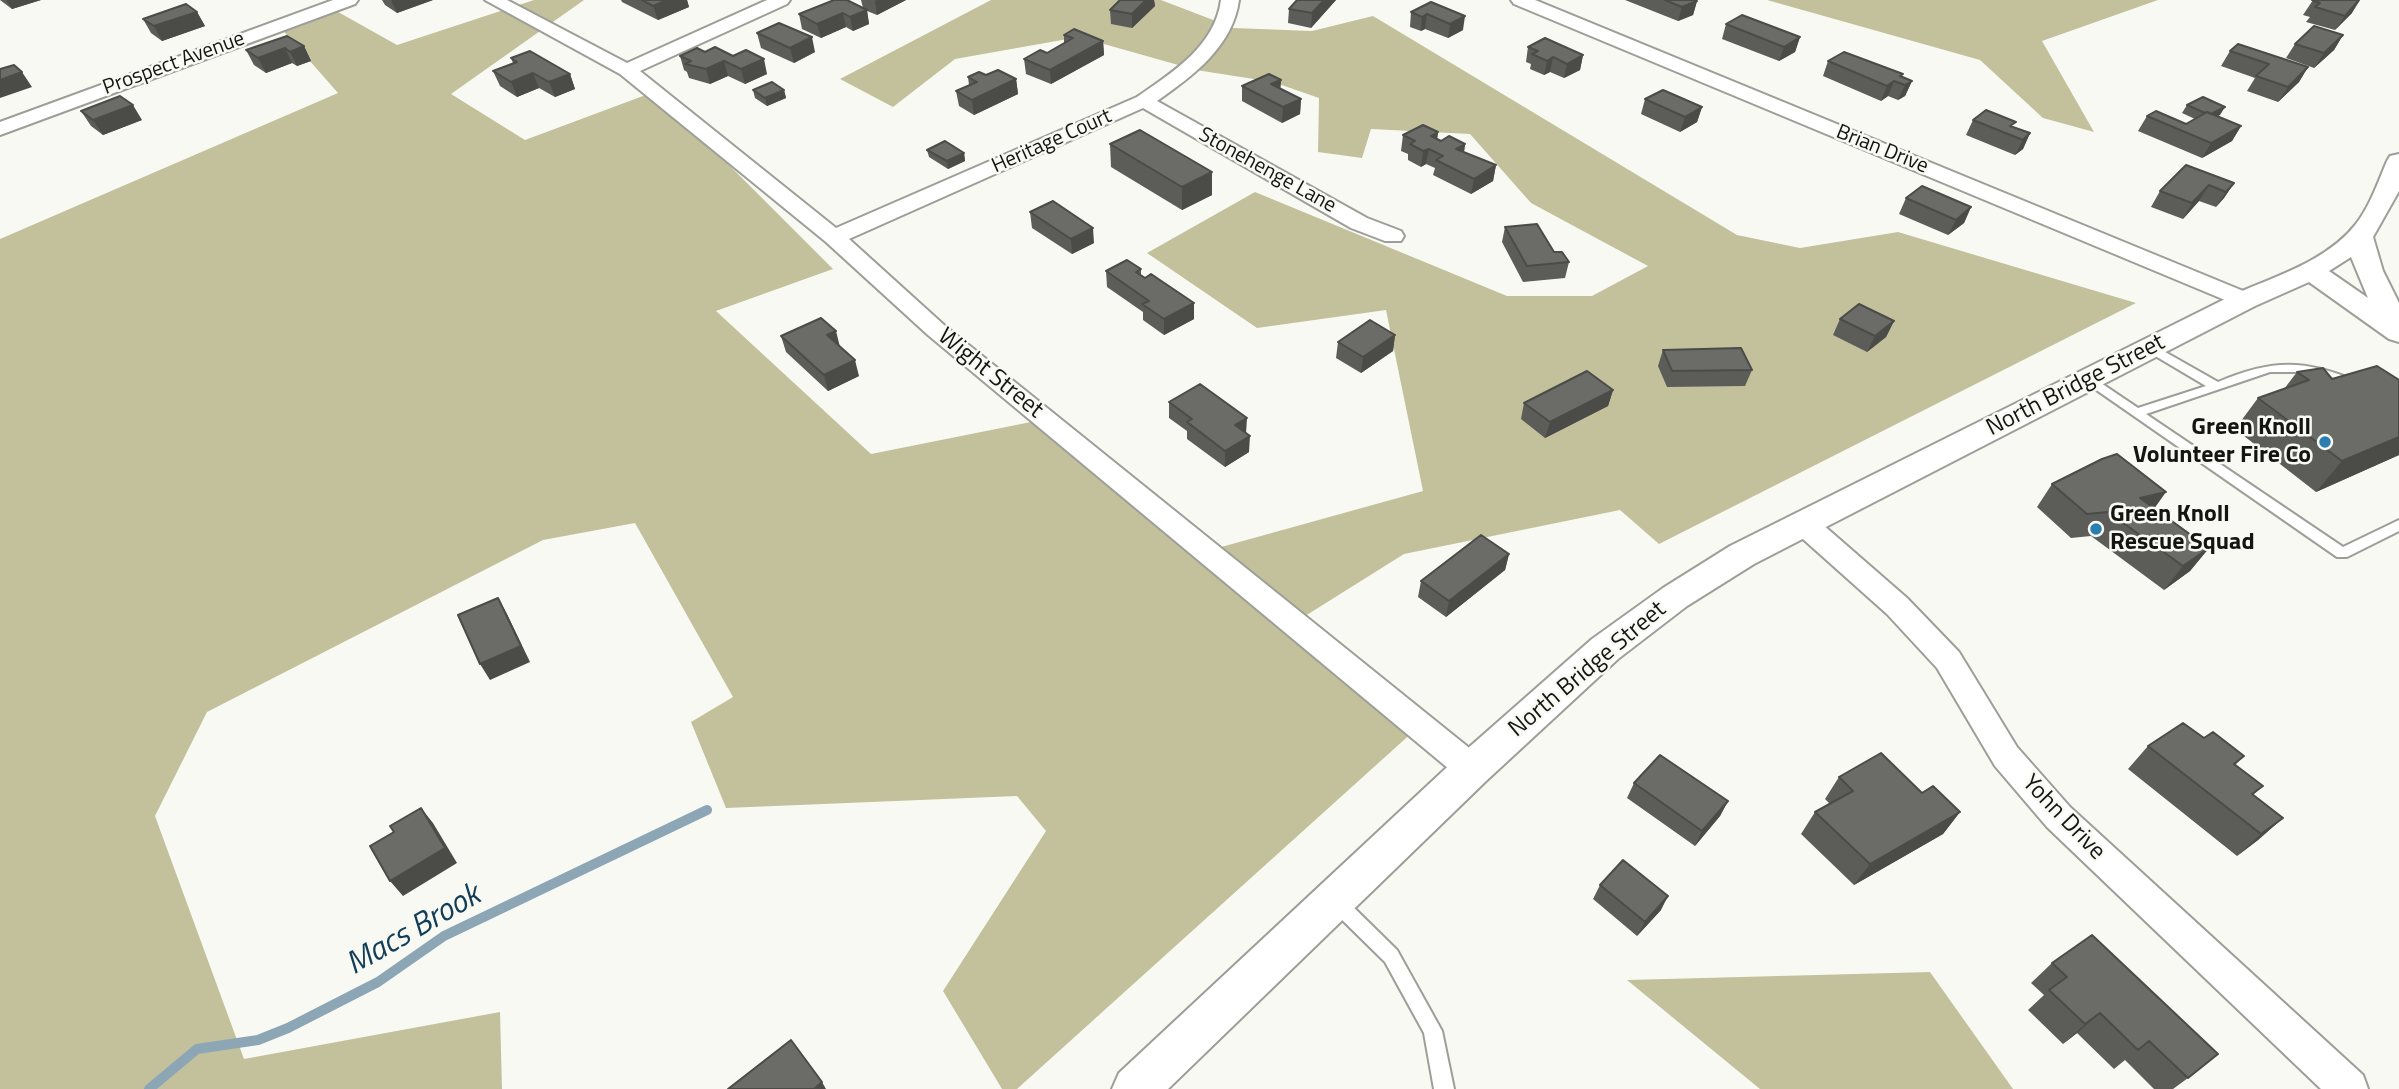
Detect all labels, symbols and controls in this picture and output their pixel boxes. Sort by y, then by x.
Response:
street label: Prospect Avenue [100,27,248,101]
street label: Heritage Court [988,104,1116,180]
street label: Brian Drive [1832,120,1932,180]
street label: Stonehenge Lane [1194,123,1340,219]
street label: Wight Street [931,323,1049,425]
street label: North Bridge Street [1982,329,2170,443]
place label: Green Knoll Volunteer Fire Co [2133,414,2311,470]
marker: Green Knoll Volunteer Fire Co [2317,434,2333,450]
place label: Green Knoll Rescue Squad [2110,501,2255,557]
marker: Green Knoll Rescue Squad [2088,521,2104,537]
street label: North Bridge Street [1504,596,1672,744]
street label: Yohn Drive [2015,769,2111,867]
water label: Macs Brook [340,877,488,985]

